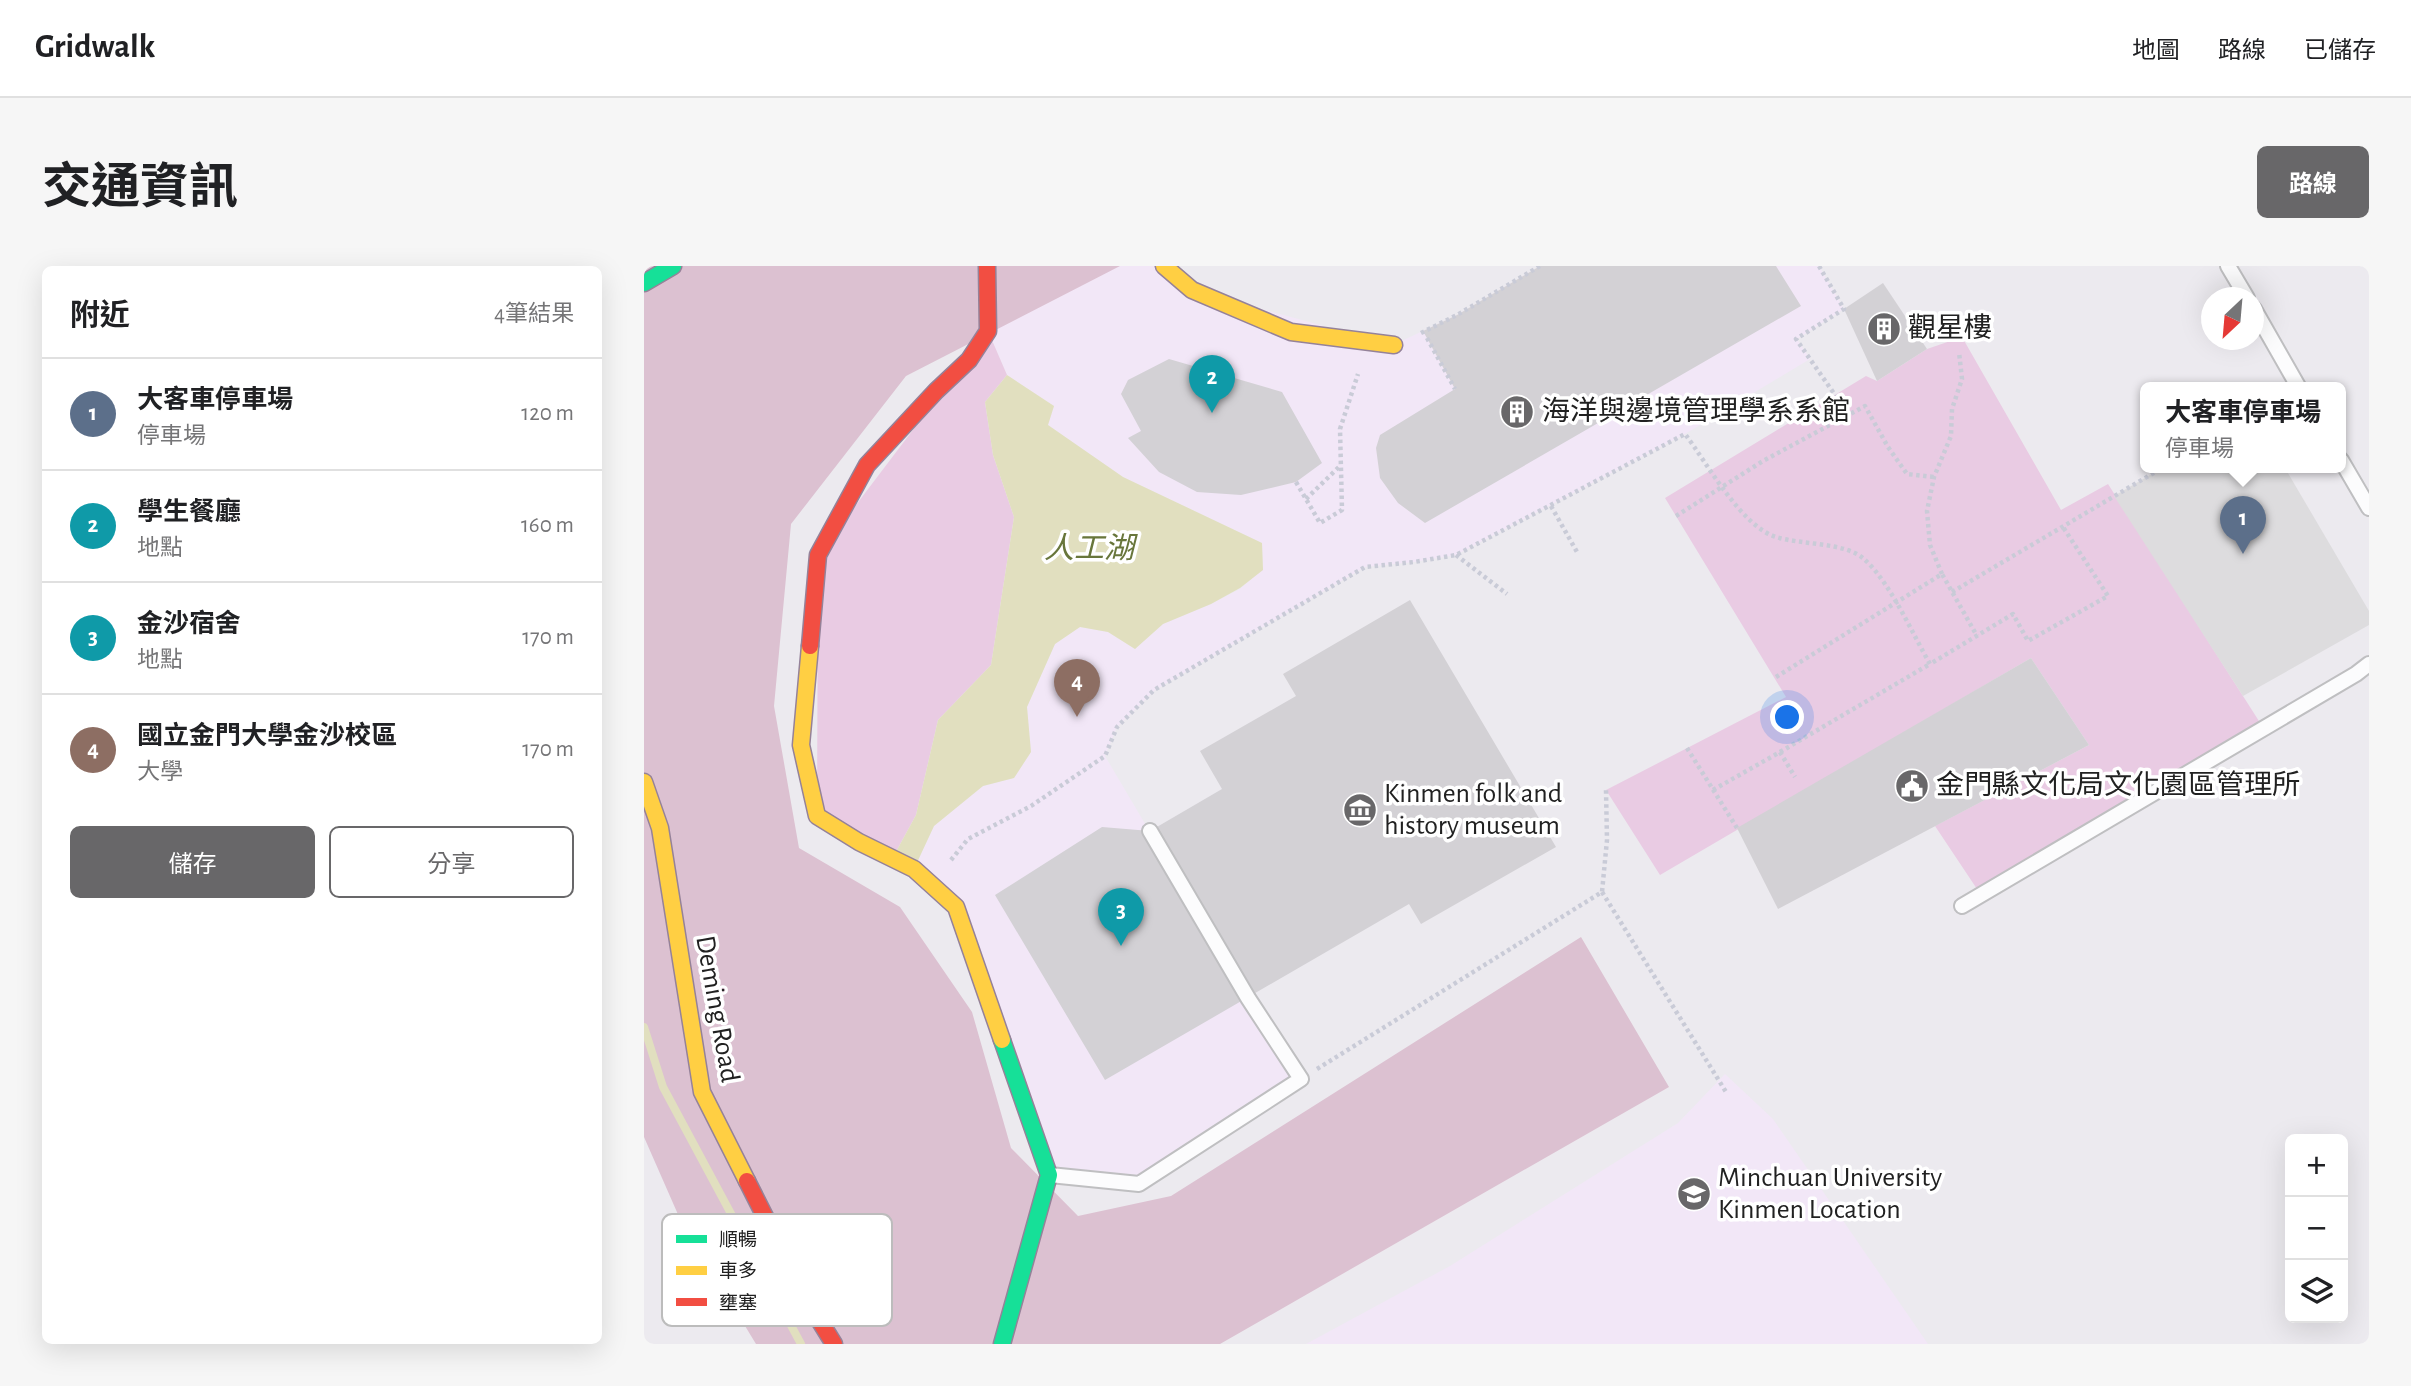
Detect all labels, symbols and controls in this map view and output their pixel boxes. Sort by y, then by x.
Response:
text: Gridwalk [35,31,155,64]
text: 地圖 [2132,39,2180,63]
text: 路線 [2218,39,2266,63]
text: 已儲存 [2304,39,2376,63]
button: 路線 [2257,146,2369,218]
text: 交通資訊 [42,164,238,213]
north arrow [2201,287,2264,350]
text: 附近 [70,301,130,331]
text: 4筆結果 [494,303,574,326]
building icon: 觀星樓 [1865,310,1903,348]
place label: 觀星樓 [1908,313,1992,343]
pin: 2 [1189,355,1235,413]
popup [2140,382,2346,473]
text: 大客車停車場 [137,387,293,413]
building icon: 海洋與邊境管理學系系館 [1498,393,1536,431]
place label: 海洋與邊境管理學系系館 [1542,396,1850,426]
text: 大客車停車場 [2165,400,2321,426]
text: 1 [89,402,97,425]
text: 120 m [521,402,574,425]
text: 停車場 [137,425,206,448]
text: 停車場 [2165,438,2234,461]
pin: 1 [2220,496,2266,554]
text: 學生餐廳 [137,499,241,525]
text: 2 [88,514,98,537]
text: 160 m [521,514,574,537]
water label: 人工湖 [1044,532,1138,564]
text: 地點 [137,537,183,560]
text: 金沙宿舍 [137,611,241,637]
text: 3 [88,626,98,649]
text: 170 m [522,626,574,649]
text: 地點 [137,649,183,672]
pin: 4 [1054,659,1100,717]
your location [1770,700,1804,734]
text: 國立金門大學金沙校區 [137,723,397,749]
text: 4 [87,738,99,761]
text: 170 m [522,738,574,761]
text: 大學 [137,761,183,784]
public building icon: 金門縣文化局文化園區管理所 [1893,767,1931,805]
place label: 金門縣文化局文化園區管理所 [1936,770,2300,800]
place label: Kinmen folk and history museum [1384,780,1562,840]
museum icon: Kinmen folk and history museum [1341,791,1379,829]
button: 儲存 [70,826,315,898]
button: 分享 [329,826,574,898]
pin: 3 [1098,888,1144,946]
street label: Deming Road [690,933,744,1085]
map controls [2285,1134,2348,1323]
button: + [2285,1134,2348,1197]
place label: Minchuan University Kinmen Location [1718,1164,1942,1224]
school or university icon: Minchuan University Kinmen Location [1675,1175,1713,1213]
button: − [2285,1197,2348,1260]
legend [662,1214,892,1326]
text: 順暢 [719,1230,757,1250]
button: layers [2285,1260,2348,1323]
text: 車多 [719,1261,757,1281]
text: 壅塞 [719,1293,757,1313]

